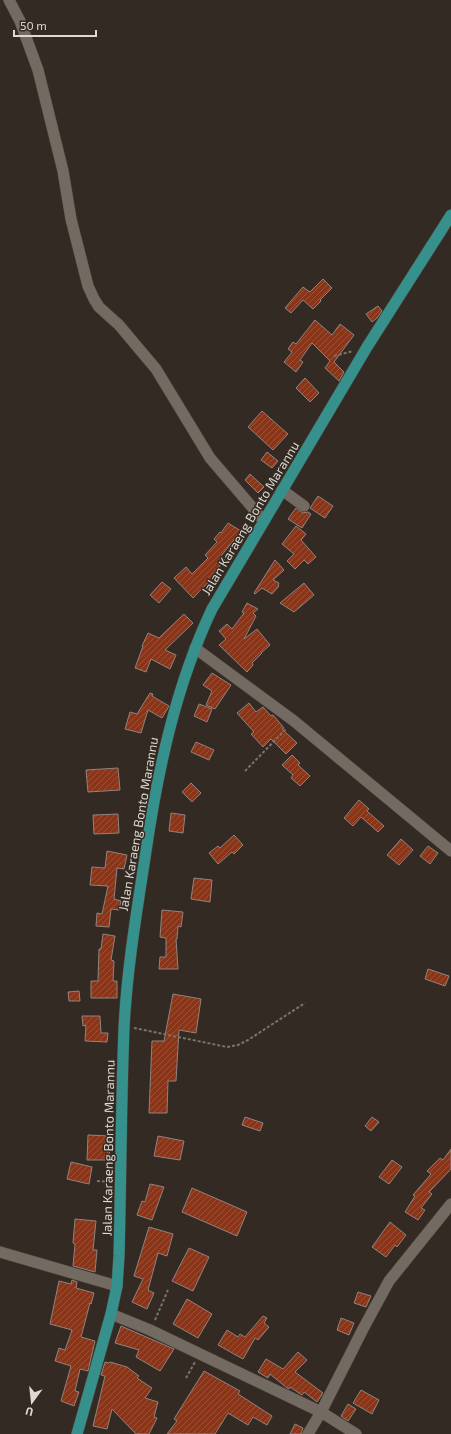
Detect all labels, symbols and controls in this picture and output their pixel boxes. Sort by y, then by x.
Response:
scale bar [14,12,96,38]
text: 50 m [20,18,47,32]
street label: Jalan Karaeng Bonto Marannu [198,438,302,598]
street label: Jalan Karaeng Bonto Marannu [115,736,161,912]
street label: Jalan Karaeng Bonto Marannu [98,1060,118,1236]
north arrow [12,1382,52,1422]
text: U [24,1405,35,1419]

